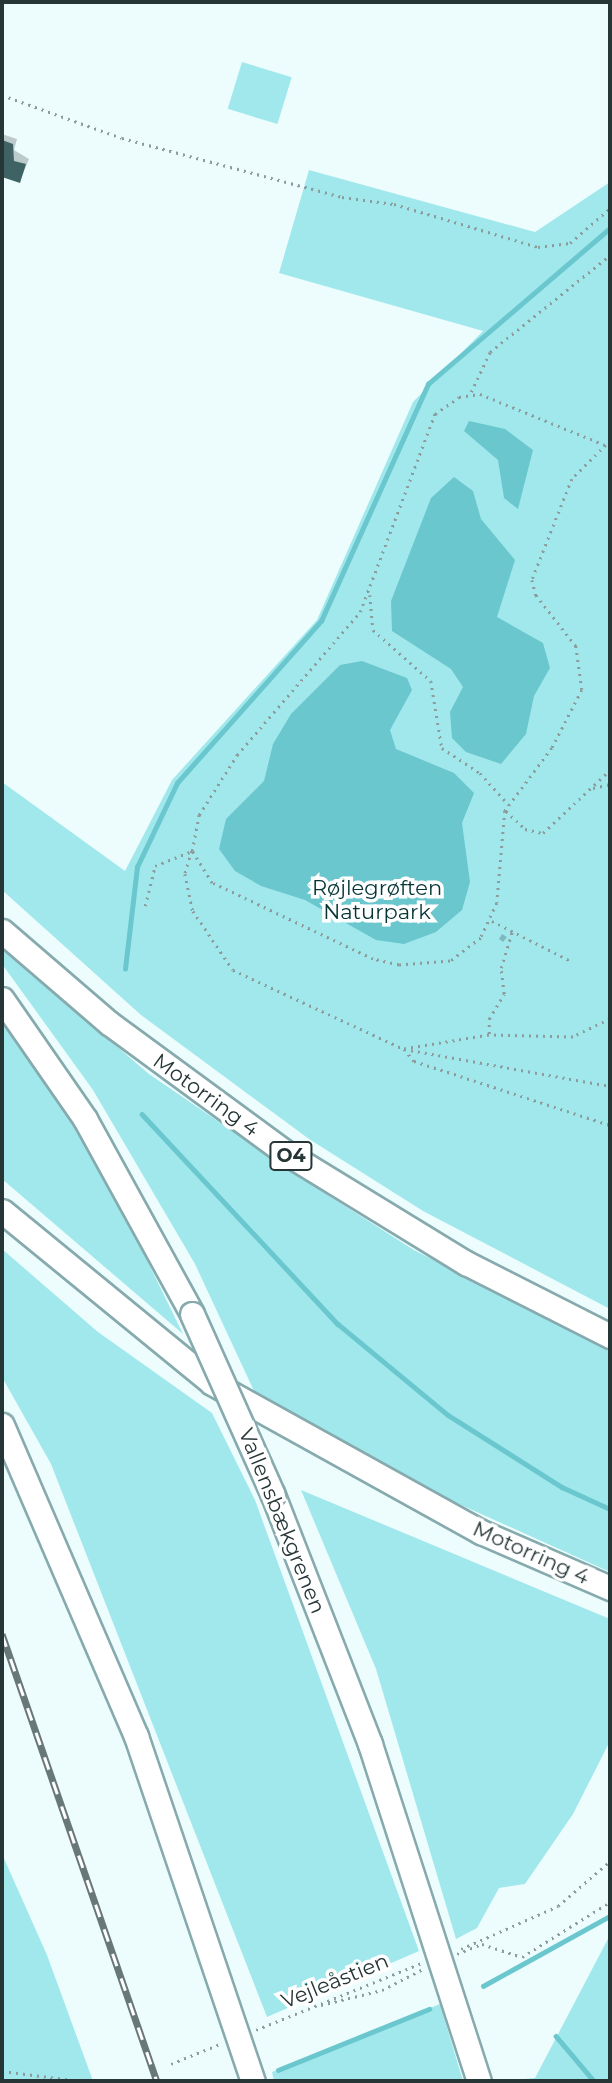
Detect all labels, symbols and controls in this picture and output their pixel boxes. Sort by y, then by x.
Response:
park label: Røjlegrøften Naturpark [312,875,442,925]
street label: Motorring 4 [148,1048,264,1142]
road number: O4 [268,1140,314,1172]
street label: Vallensbækgrenen [233,1425,331,1617]
street label: Motorring 4 [469,1516,593,1590]
street label: Vejleåstien [278,1948,392,2014]

